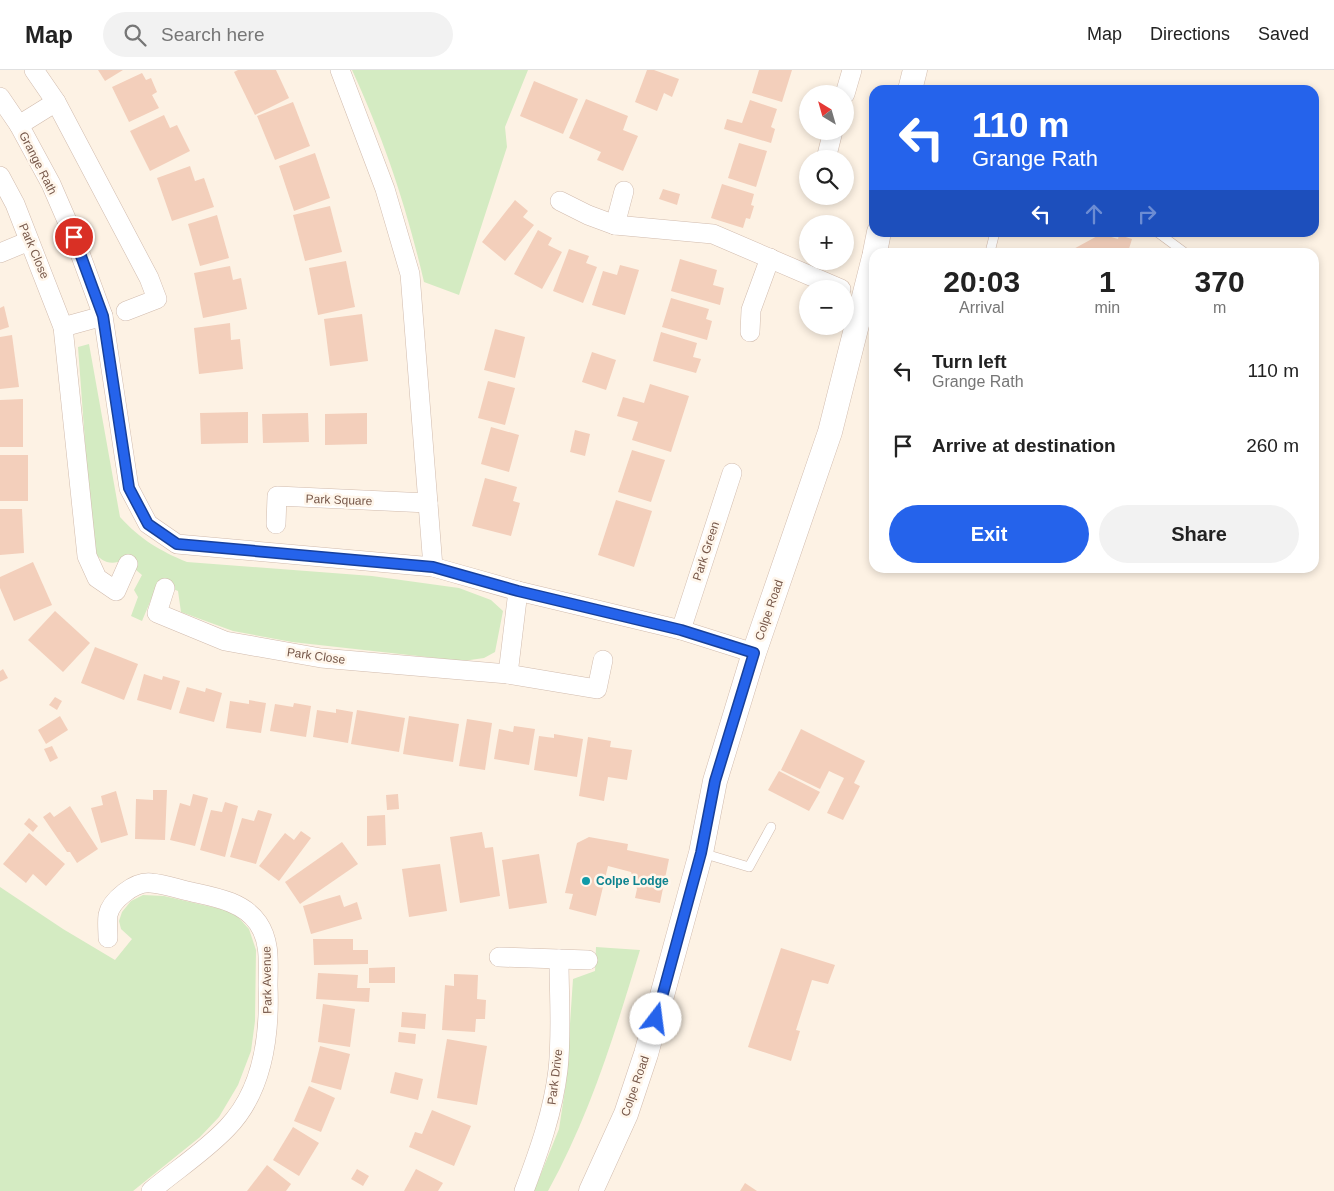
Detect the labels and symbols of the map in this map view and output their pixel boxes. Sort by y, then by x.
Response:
north arrow [799,85,854,140]
street label: Grange Rath [16,129,60,197]
pin [53,216,95,258]
street label: Park Close [16,221,52,281]
street label: Park Square [305,492,373,508]
street label: Park Green [690,520,722,582]
street label: Colpe Road [752,578,786,642]
street label: Park Close [286,645,346,667]
place label: Colpe Lodge [596,874,669,888]
marker: Colpe Lodge [580,875,592,887]
street label: Park Avenue [259,946,275,1014]
position arrow [629,992,681,1044]
street label: Park Drive [545,1048,565,1106]
street label: Colpe Road [618,1054,652,1118]

